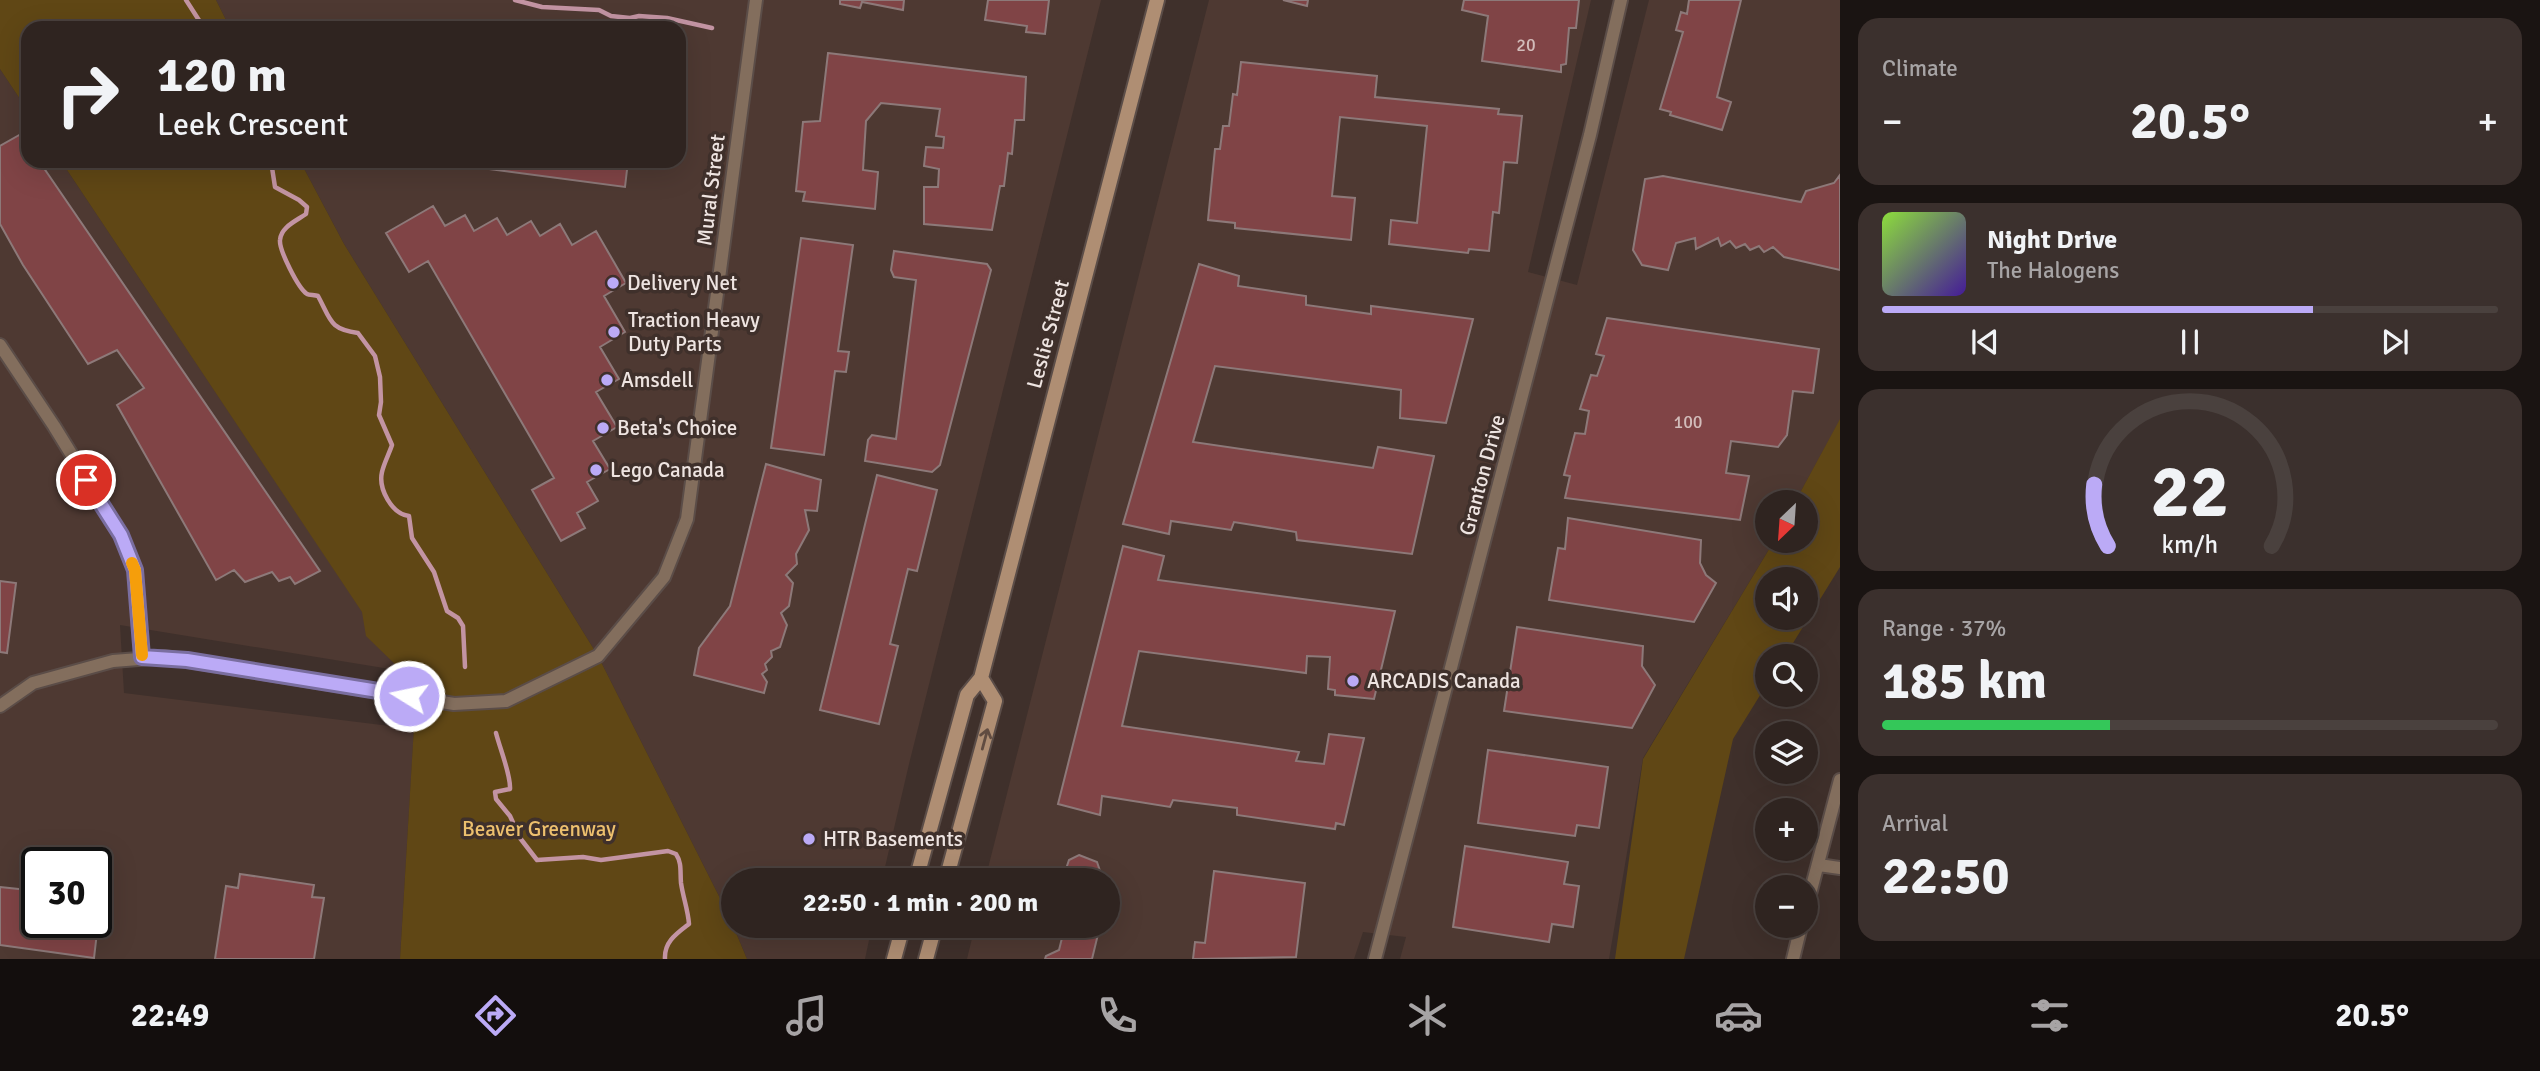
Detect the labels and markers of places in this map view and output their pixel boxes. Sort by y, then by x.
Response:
place label: Delivery Net [627,270,737,296]
marker: Delivery Net [605,275,621,291]
place label: Traction Heavy Duty Parts [628,307,760,357]
marker: Traction Heavy Duty Parts [606,324,622,340]
place label: Amsdell [621,367,694,393]
marker: Amsdell [599,372,615,388]
place label: Beta's Choice [617,415,737,441]
marker: Beta's Choice [595,420,611,436]
pin [56,450,116,510]
place label: Lego Canada [610,457,725,483]
marker: Lego Canada [588,462,604,478]
place label: ARCADIS Canada [1367,668,1521,694]
marker: ARCADIS Canada [1345,673,1361,689]
place label: HTR Basements [823,826,963,852]
marker: HTR Basements [801,831,817,847]

